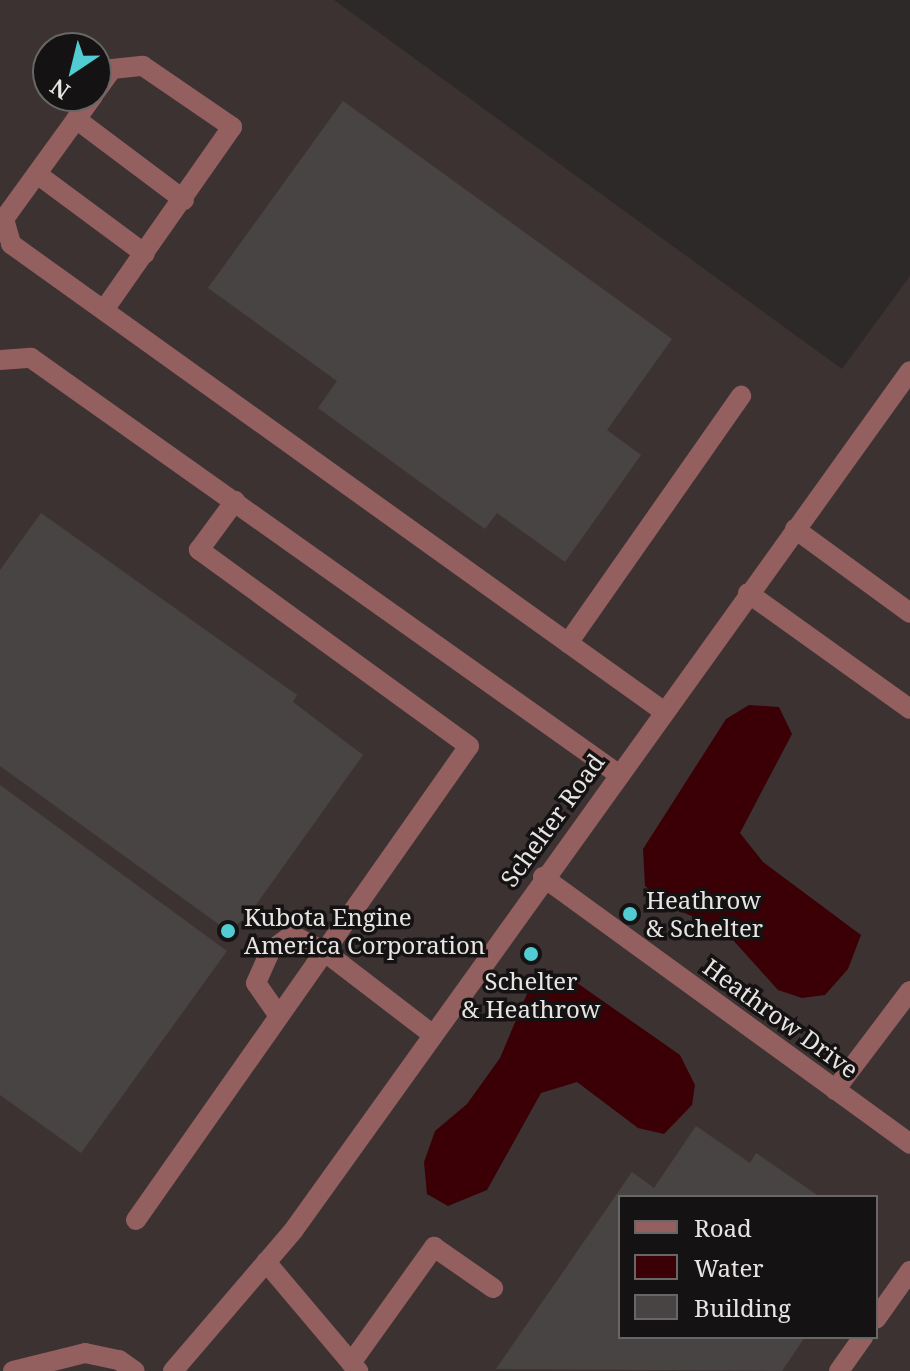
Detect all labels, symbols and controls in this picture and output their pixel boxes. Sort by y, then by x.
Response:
north arrow [32,32,112,112]
text: N [44,73,75,107]
street label: Schelter Road [494,748,610,892]
place label: Heathrow & Schelter [646,886,763,942]
place label: Kubota Engine America Corporation [244,903,485,959]
marker: Heathrow & Schelter [621,905,639,923]
marker: Kubota Engine America Corporation [219,922,237,940]
marker: Schelter & Heathrow [522,945,540,963]
street label: Heathrow Drive [698,952,864,1084]
place label: Schelter & Heathrow [462,967,600,1023]
legend [618,1195,878,1339]
text: Road [694,1211,752,1244]
text: Water [694,1251,764,1284]
text: Building [694,1291,791,1324]

